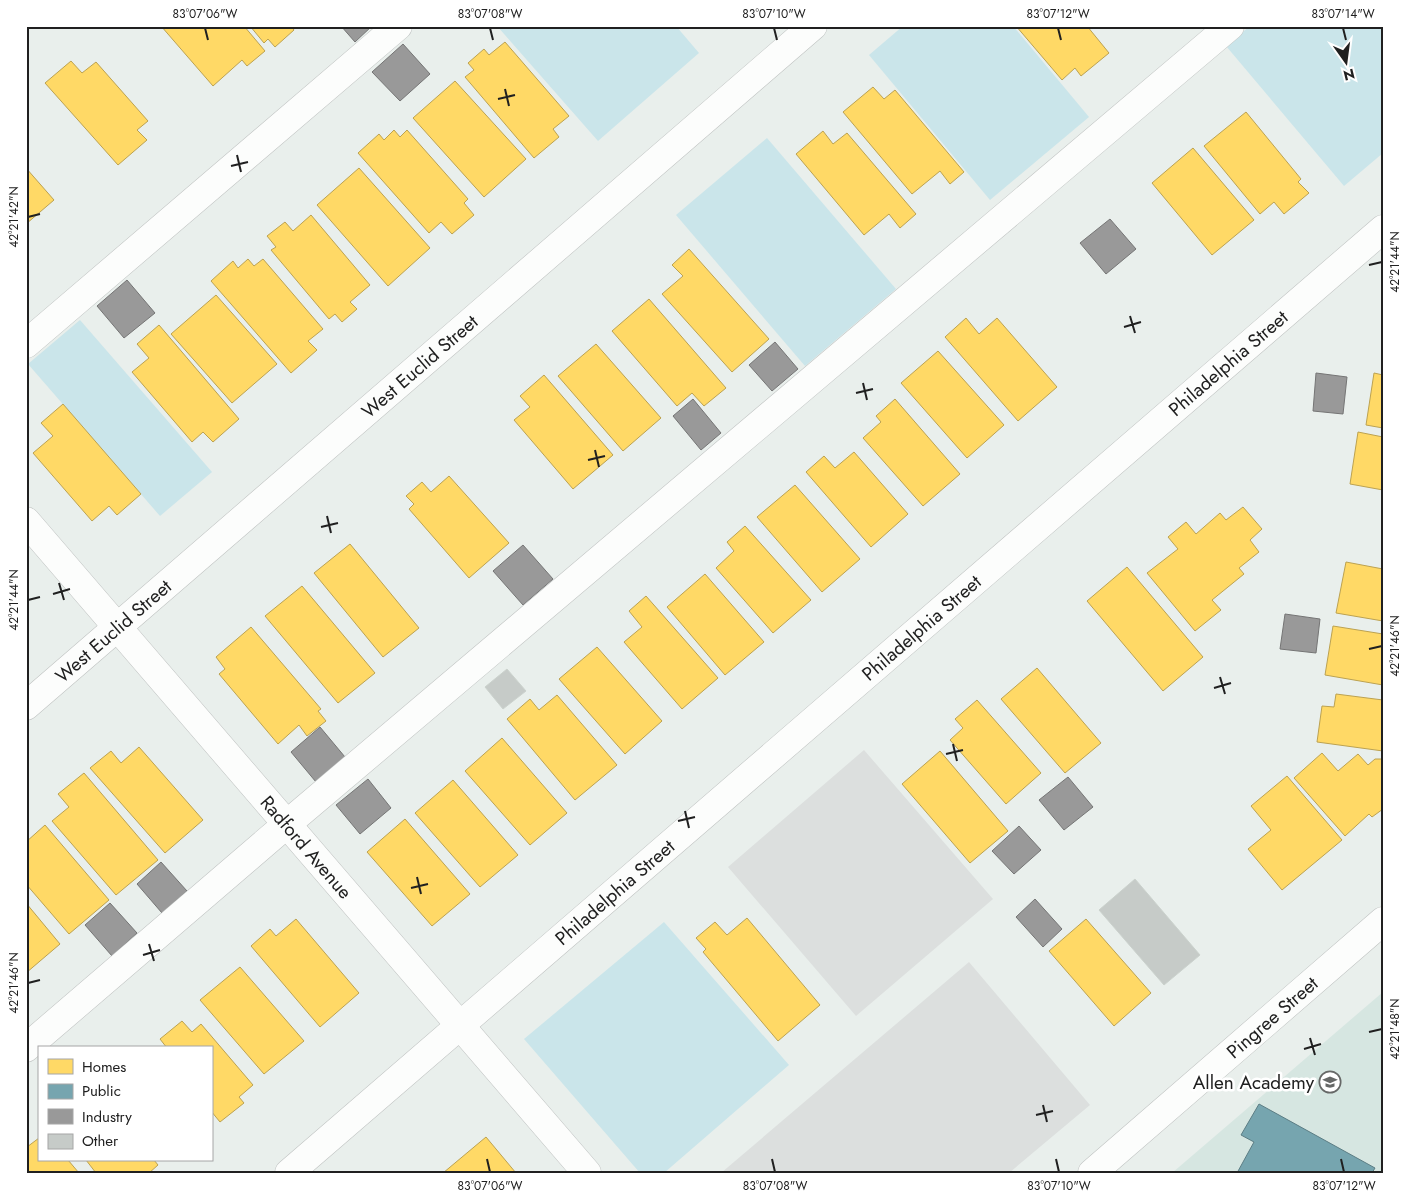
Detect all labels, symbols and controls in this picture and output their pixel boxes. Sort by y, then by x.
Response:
text: 83°07'06"W [173,5,238,23]
text: 83°07'08"W [458,5,522,23]
text: 83°07'10"W [742,5,806,23]
text: 83°07'12"W [1026,5,1090,23]
text: 83°07'14"W [1311,5,1375,23]
north arrow [1322,38,1372,88]
text: N [1341,64,1357,86]
text: 42°21'42"N [5,186,23,248]
text: 42°21'44"N [1386,231,1404,293]
street label: Philadelphia Street [1162,303,1294,422]
street label: West Euclid Street [355,308,484,424]
street label: Philadelphia Street [856,568,987,687]
text: 42°21'44"N [5,569,23,631]
street label: West Euclid Street [49,573,177,689]
text: 42°21'46"N [1386,615,1404,677]
street label: Radford Avenue [254,789,359,905]
street label: Philadelphia Street [549,833,680,951]
text: 42°21'46"N [5,952,23,1014]
street label: Pingree Street [1220,970,1324,1064]
text: 42°21'48"N [1386,998,1404,1060]
legend [38,1046,212,1162]
text: Homes [82,1056,126,1078]
place label: Allen Academy [1193,1069,1315,1096]
school or university icon: Allen Academy [1318,1070,1342,1094]
text: Public [82,1080,121,1102]
text: Industry [82,1106,132,1128]
text: Other [82,1130,119,1152]
text: 83°07'06"W [458,1177,523,1195]
text: 83°07'08"W [743,1177,807,1195]
text: 83°07'10"W [1027,1177,1091,1195]
text: 83°07'12"W [1312,1177,1376,1195]

